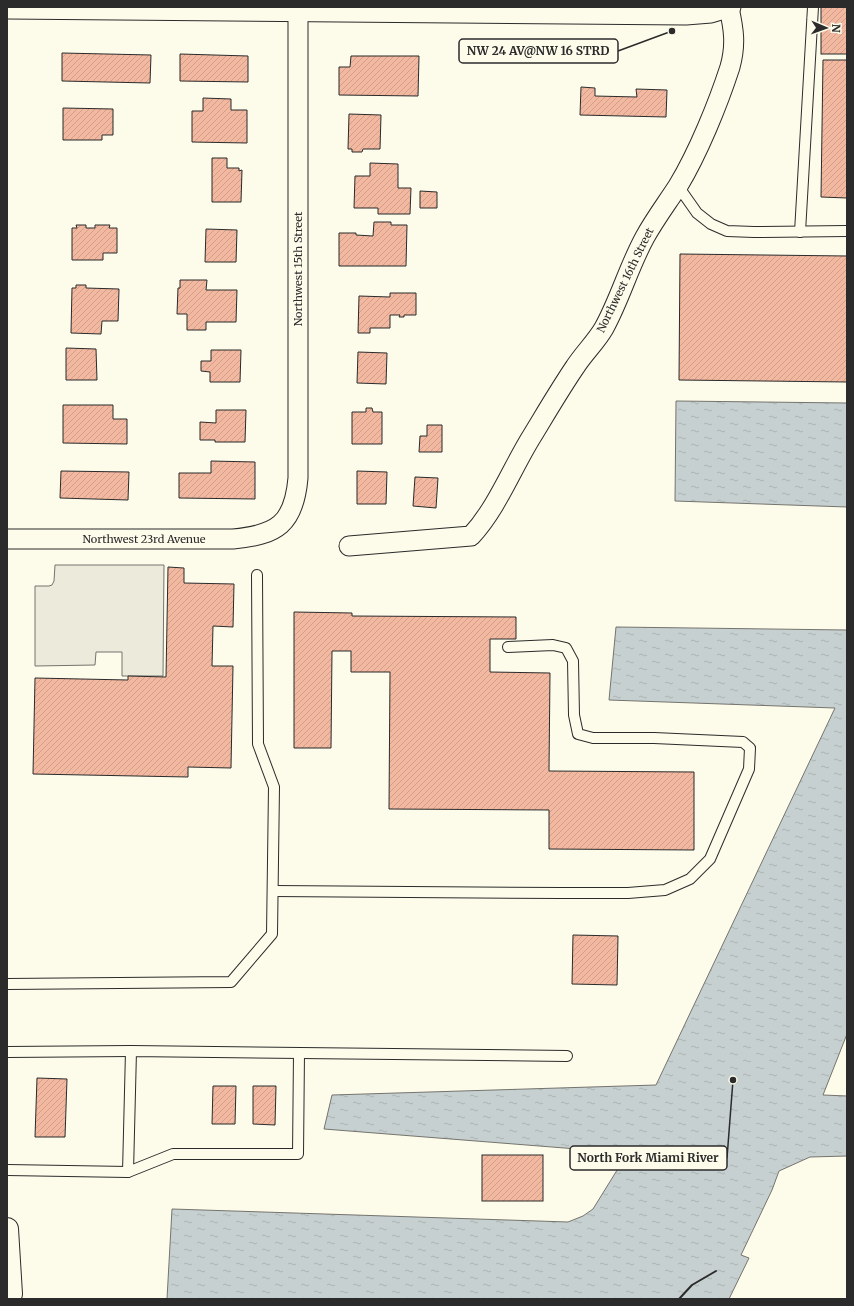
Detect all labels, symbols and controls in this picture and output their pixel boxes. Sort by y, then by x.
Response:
north arrow [806,8,846,48]
text: N [829,24,843,33]
callout: NW 24 AV@NW 16 STRD [459,39,618,63]
text: NW 24 AV@NW 16 STRD [467,43,609,58]
street label: Northwest 15th Street [291,211,305,326]
street label: Northwest 16th Street [593,225,657,335]
street label: Northwest 23rd Avenue [82,532,206,546]
callout: North Fork Miami River [570,1146,727,1170]
text: North Fork Miami River [577,1150,719,1165]

